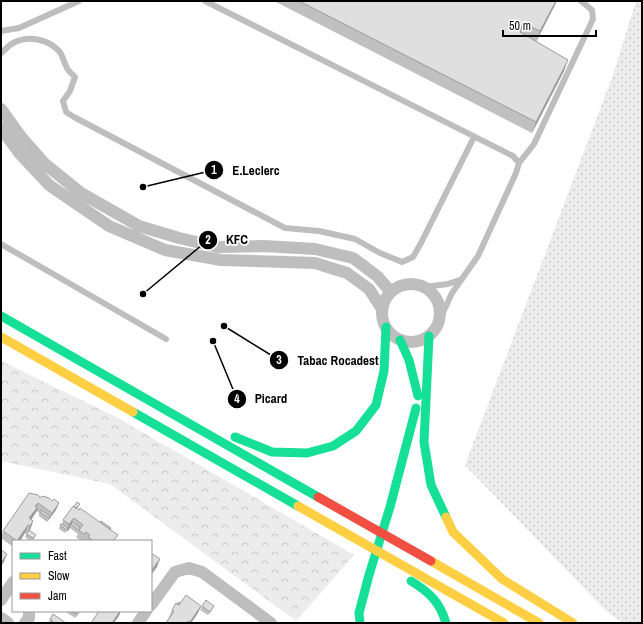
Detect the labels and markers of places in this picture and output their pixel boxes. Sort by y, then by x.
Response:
callout: E.Leclerc [204,158,288,183]
callout: KFC [198,227,256,252]
callout: Tabac Rocadest [269,348,386,373]
callout: Picard [227,386,295,411]

